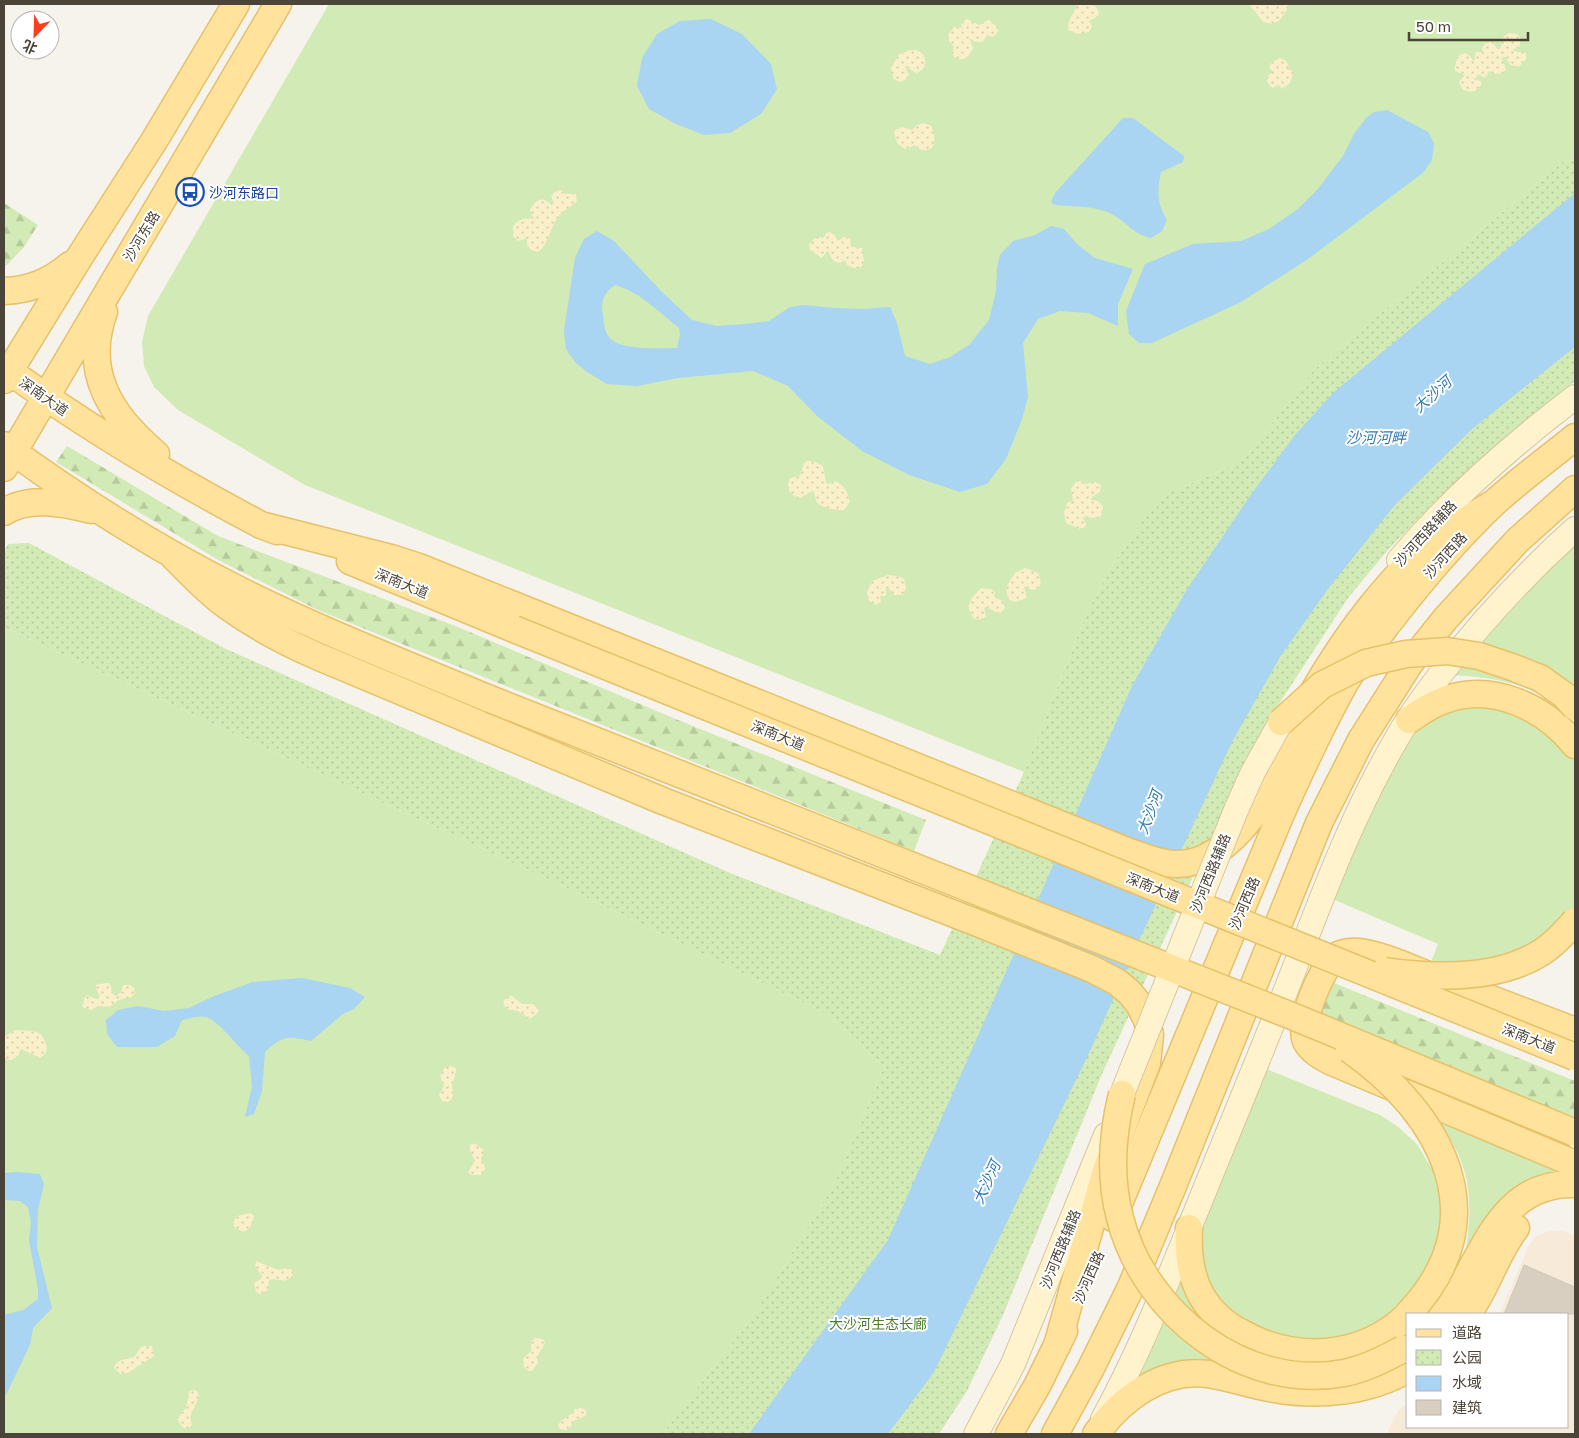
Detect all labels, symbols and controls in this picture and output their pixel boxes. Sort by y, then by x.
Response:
north arrow [10,10,60,60]
scale bar [1409,10,1528,42]
text: 50 m [1416,17,1451,35]
text: 北 [20,37,39,58]
bus stop icon: 沙河东路口 [175,177,205,207]
place label: 沙河东路口 [209,184,279,201]
street label: 沙河东路 [119,208,163,264]
water label: 大沙河 [1409,370,1457,416]
street label: 深南大道 [16,373,72,419]
water label: 沙河河畔 [1346,428,1408,446]
street label: 沙河西路辅路 [1390,497,1460,569]
street label: 沙河西路 [1420,529,1470,581]
street label: 深南大道 [373,565,431,601]
street label: 深南大道 [749,717,807,753]
water label: 大沙河 [1133,785,1167,836]
street label: 沙河西路辅路 [1186,831,1234,915]
street label: 深南大道 [1124,869,1182,905]
street label: 沙河西路 [1225,874,1263,932]
street label: 深南大道 [1500,1020,1558,1056]
water label: 大沙河 [968,1155,1005,1206]
street label: 沙河西路辅路 [1036,1207,1084,1291]
street label: 沙河西路 [1069,1248,1107,1306]
legend [1406,1313,1569,1428]
park label: 大沙河生态长廊 [829,1315,927,1332]
text: 道路 [1452,1323,1482,1341]
text: 公园 [1452,1348,1482,1366]
text: 水域 [1452,1373,1482,1391]
text: 建筑 [1452,1398,1482,1416]

